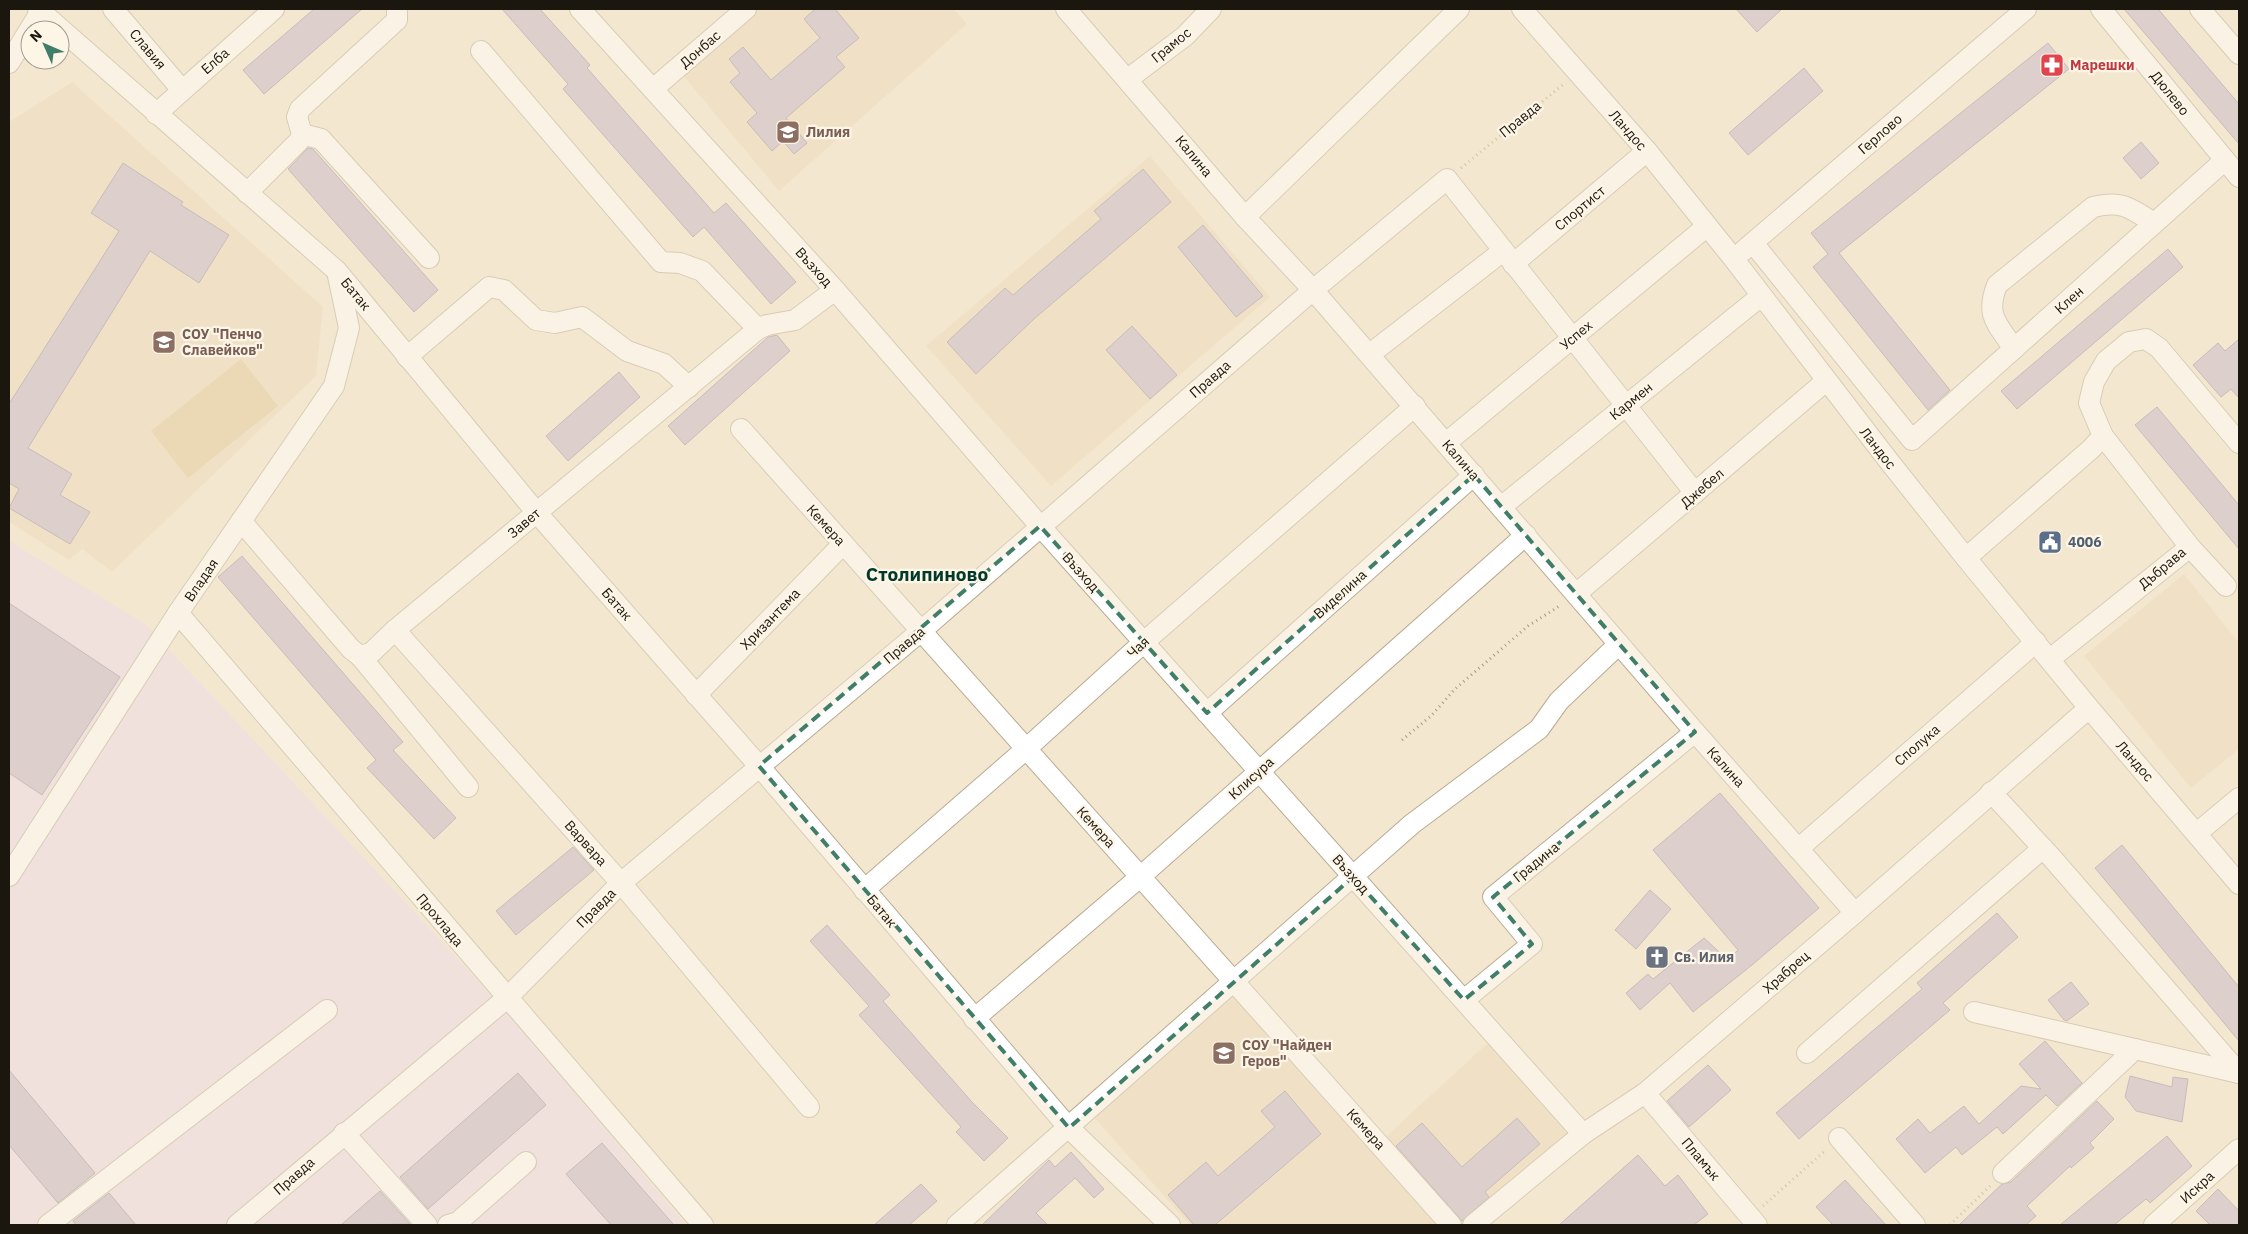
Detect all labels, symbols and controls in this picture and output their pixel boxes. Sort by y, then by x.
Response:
north arrow [20,20,70,70]
street label: Грамос [1147,23,1195,67]
street label: Славия [126,25,170,73]
text: N [26,26,46,46]
street label: Донбас [676,26,724,72]
street label: Елба [197,44,233,78]
pharmacy icon: Марешки [2039,52,2065,78]
place label: Марешки [2070,56,2134,74]
street label: Дюлево [2147,67,2194,119]
street label: Правда [1495,96,1545,141]
street label: Ландос [1605,106,1651,154]
street label: Герлово [1854,110,1906,158]
school or university icon: Лилия [775,119,801,145]
place label: Лилия [806,123,850,141]
street label: Калина [1171,132,1217,181]
street label: Спортист [1551,181,1609,235]
street label: Възход [792,243,836,291]
street label: Батак [337,274,375,314]
street label: Клен [2051,282,2087,318]
street label: Успех [1556,316,1596,354]
place label: СОУ "Пенчо Славейков" [182,325,263,359]
school or university icon: СОУ "Пенчо Славейков" [151,329,177,355]
street label: Правда [1186,356,1235,402]
street label: Кармен [1606,378,1656,424]
street label: Ландос [1856,423,1900,473]
street label: Калина [1438,436,1484,485]
street label: Джебел [1676,464,1728,512]
street label: Кемера [803,501,850,550]
street label: Завет [504,504,545,542]
public building icon: 4006 [2037,529,2063,555]
place label: 4006 [2068,533,2102,551]
street label: Дъбрава [2135,543,2190,593]
street label: Възход [1059,548,1103,596]
street label: Владая [180,555,222,605]
district label: Столипиново [866,562,988,586]
street label: Виделина [1310,565,1371,623]
street label: Батак [598,584,636,624]
street label: Хризантема [736,584,804,654]
street label: Правда [879,622,929,668]
street label: Чая [1123,632,1153,662]
street label: Сполука [1891,720,1944,770]
street label: Ландос [2112,737,2158,785]
street label: Калина [1703,743,1749,791]
street label: Клисура [1225,753,1278,803]
street label: Кемера [1073,803,1120,852]
street label: Варвара [561,816,612,870]
street label: Градина [1509,838,1563,886]
street label: Възход [1329,850,1373,898]
street label: Правда [572,884,620,932]
street label: Прохлада [412,890,468,951]
street label: Батак [863,891,901,931]
church icon: Св. Илия [1644,944,1670,970]
street label: Храбрец [1759,946,1814,997]
place label: Св. Илия [1674,948,1734,966]
place label: СОУ "Найден Геров" [1242,1036,1332,1070]
school or university icon: СОУ "Найден Геров" [1211,1040,1237,1066]
street label: Кемера [1343,1105,1390,1154]
street label: Пламък [1678,1134,1724,1184]
street label: Правда [270,1153,319,1199]
street label: Искра [2176,1167,2218,1207]

